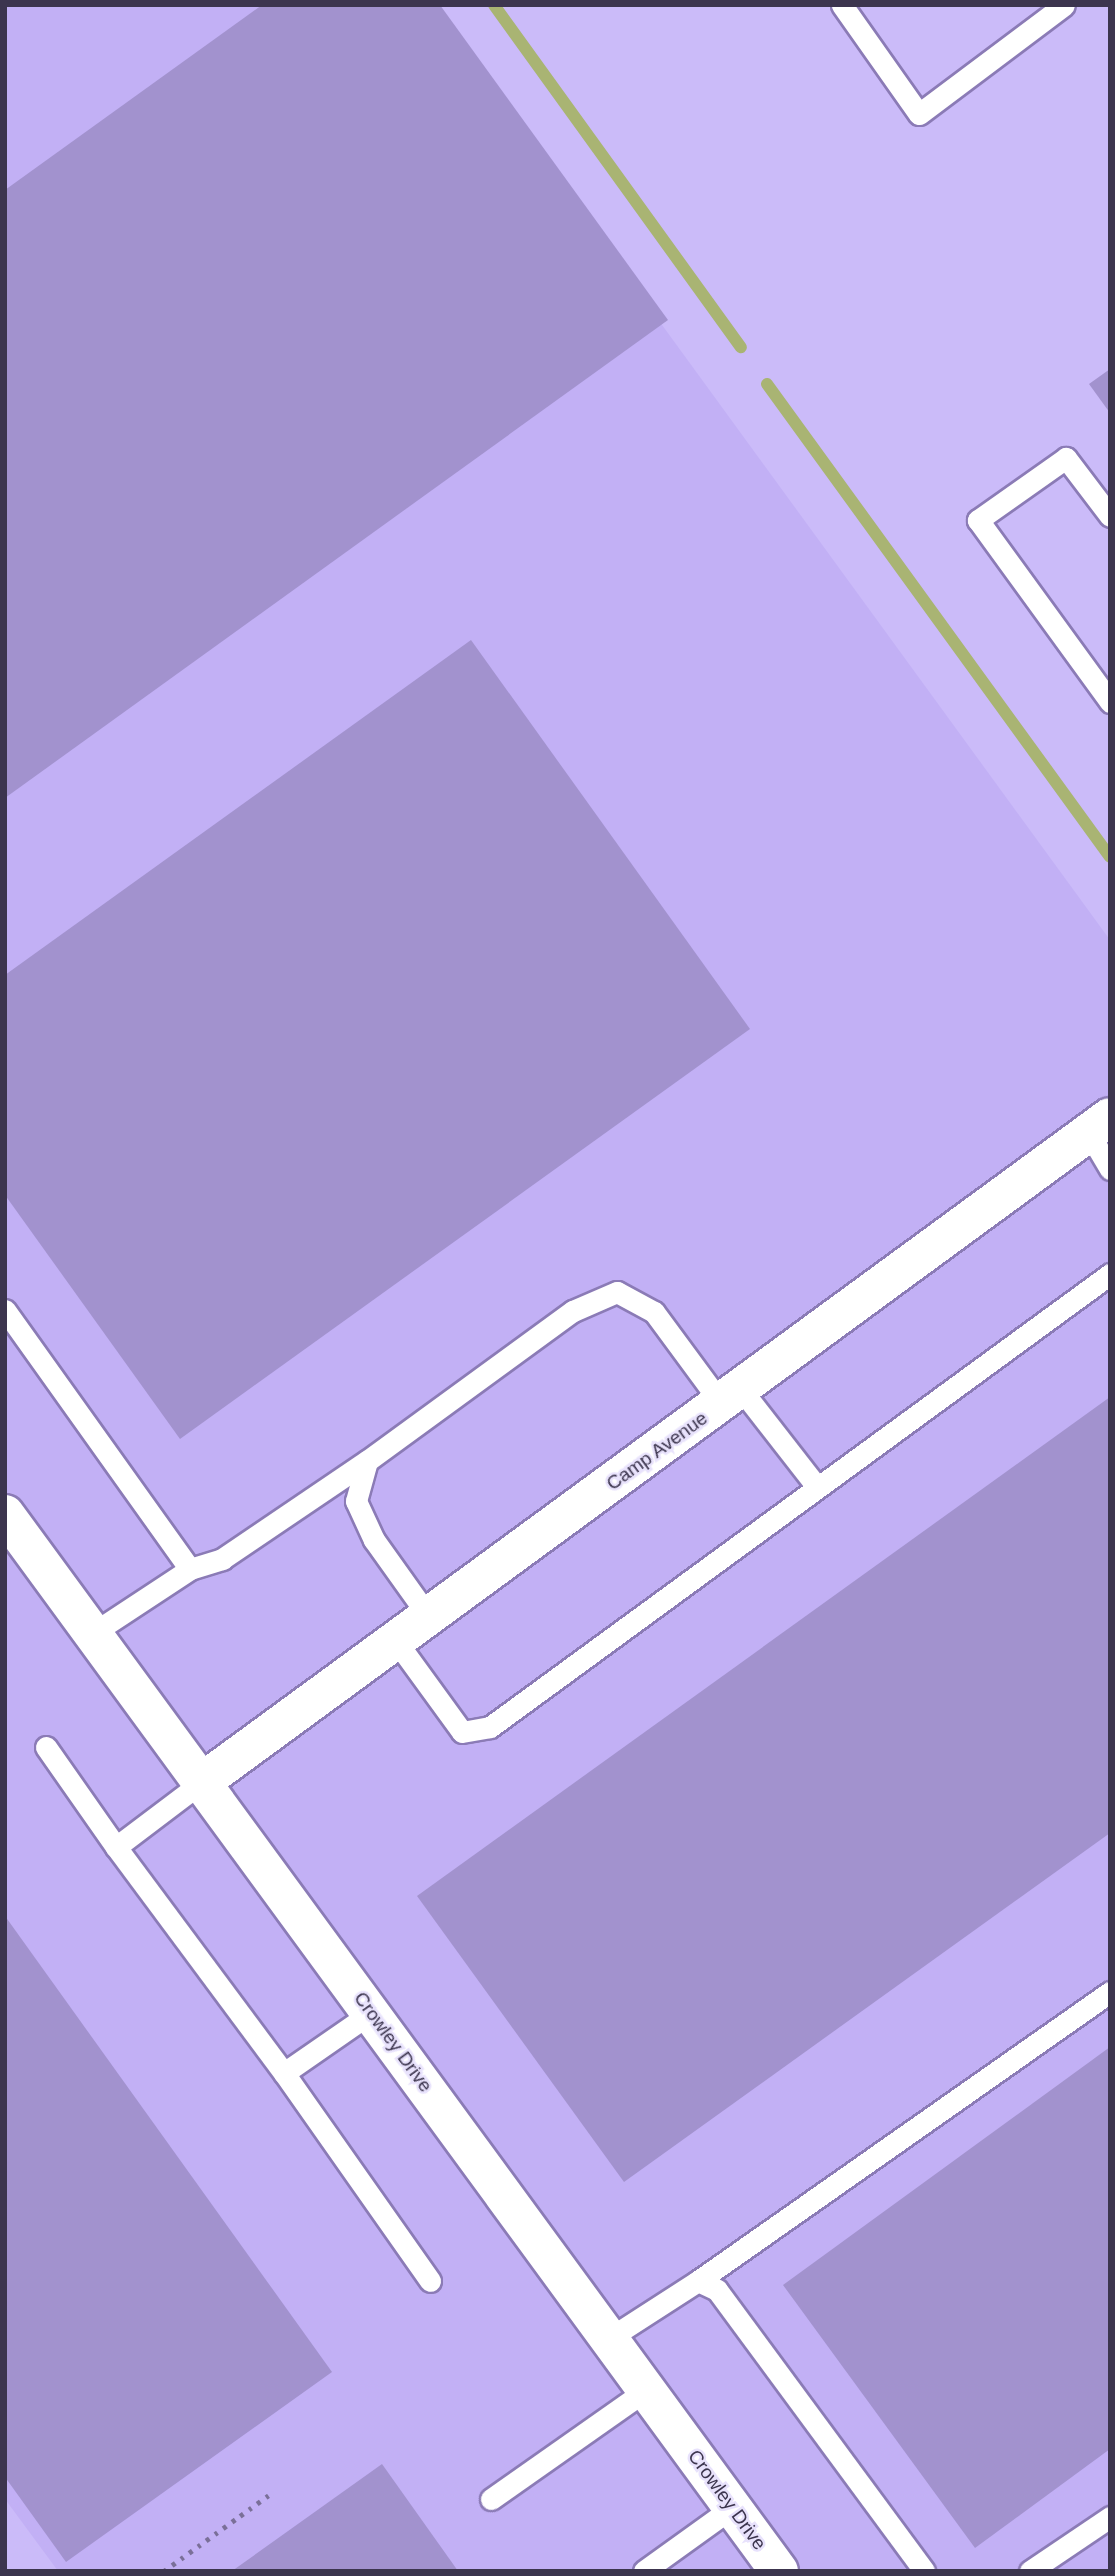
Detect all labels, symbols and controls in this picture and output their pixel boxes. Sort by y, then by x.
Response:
street label: Camp Avenue [602,1406,712,1496]
street label: Crowley Drive [349,1987,437,2097]
street label: Crowley Drive [683,2445,771,2555]

